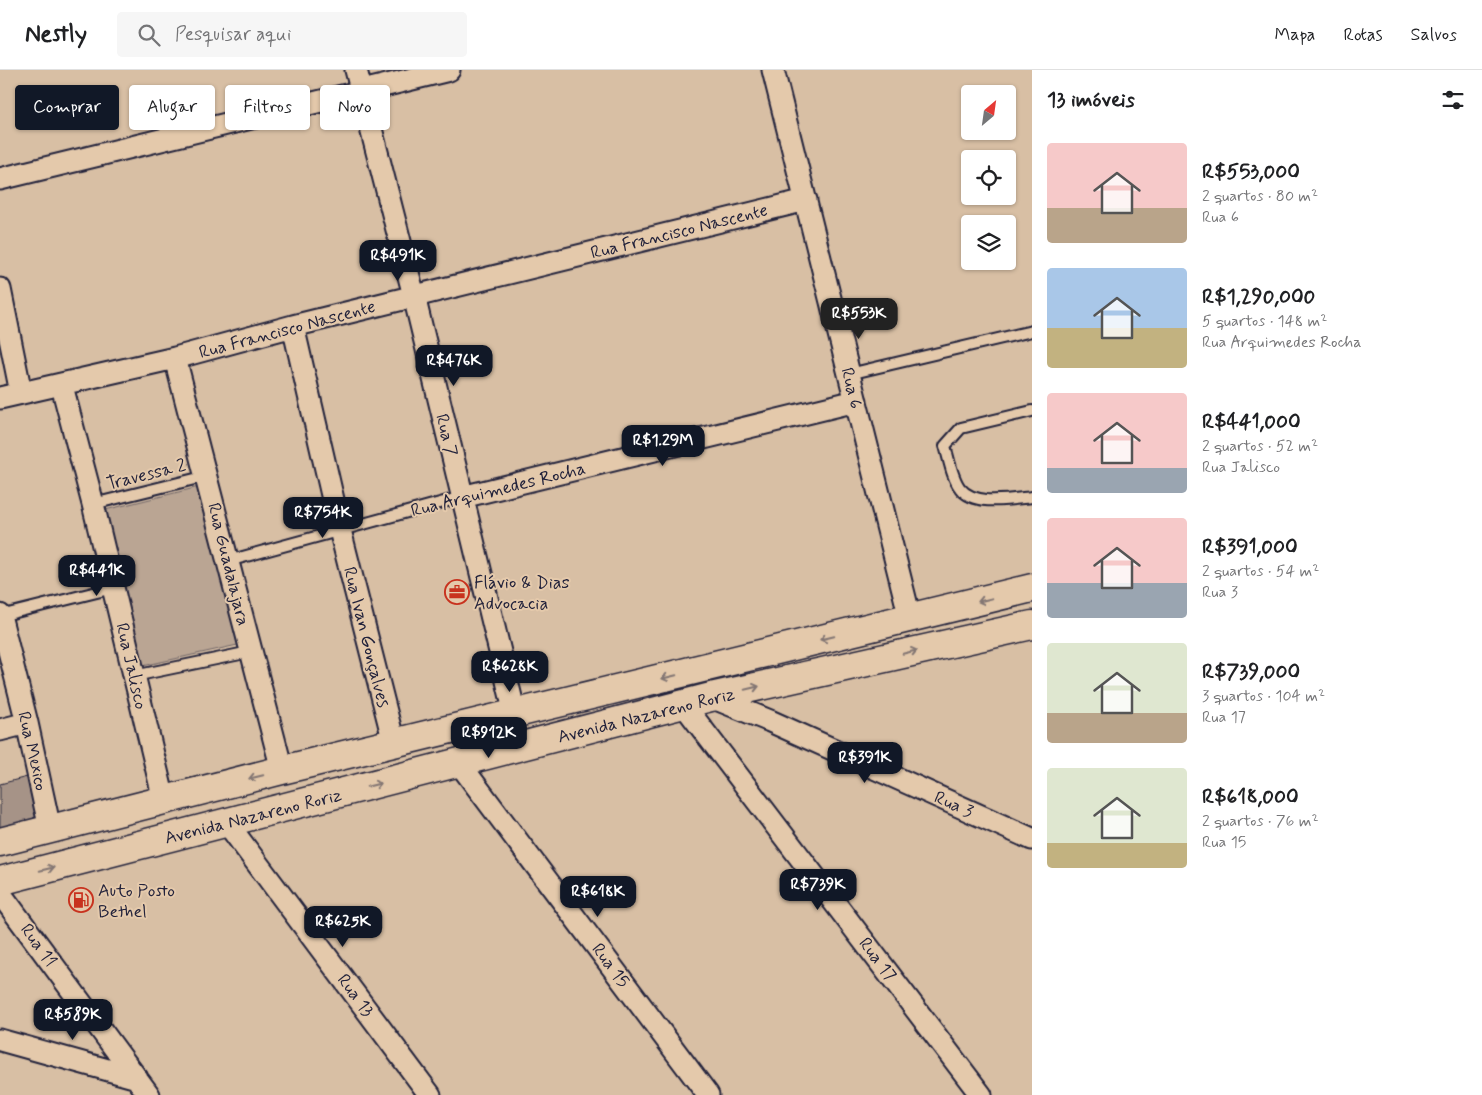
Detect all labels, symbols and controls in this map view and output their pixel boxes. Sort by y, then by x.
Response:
search box [117,12,467,57]
text: Nestly [25,19,87,50]
icon: search [135,21,163,49]
text: Pesquisar aqui [175,22,291,47]
text: Mapa [1274,23,1315,47]
text: Rotas [1343,23,1383,47]
text: Salvos [1411,23,1457,47]
chip: Comprar [15,85,119,130]
chip: Alugar [129,85,215,130]
chip: Filtros [225,85,310,130]
chip: Novo [320,85,390,130]
north arrow [961,85,1016,140]
map controls [961,85,1016,270]
text: 13 imóveis [1047,86,1135,114]
icon: filters [1439,86,1467,114]
button: locate [961,150,1016,205]
text: R$553,000 [1202,158,1300,186]
icon: home [1087,163,1147,223]
text: 2 quartos · 80 m² [1202,186,1318,207]
street label: Rua Francisco Nascente [588,198,770,266]
text: Rua 6 [1202,207,1239,228]
button: layers [961,215,1016,270]
pin: R$491K [357,240,439,282]
text: R$491K [370,245,426,266]
text: R$1,290,000 [1202,283,1315,311]
icon: home [1087,288,1147,348]
street label: Rua Francisco Nascente [196,295,378,365]
pin: R$553K [818,298,900,340]
text: R$553K [832,303,886,324]
text: 5 quartos · 148 m² [1202,311,1327,332]
text: Rua Arquimedes Rocha [1202,332,1361,353]
pin: R$476K [413,344,495,387]
text: R$476K [427,350,481,371]
street label: Rua 6 [834,365,868,411]
text: R$441,000 [1202,408,1301,436]
street label: Rua 7 [429,411,463,459]
icon: home [1087,413,1147,473]
pin: R$1.29M [617,424,709,467]
text: R$1.29M [633,430,693,451]
text: 2 quartos · 52 m² [1202,436,1318,457]
street label: Travessa 2 [104,454,189,496]
street label: Rua Arquimedes Rocha [408,457,588,523]
text: Rua Jalisco [1202,457,1280,478]
pin: R$754K [282,496,364,539]
street label: Rua Guadalajara [201,500,255,628]
text: R$754K [294,502,352,523]
text: R$391,000 [1202,533,1298,561]
icon: home [1087,538,1147,598]
pin: R$441K [56,554,138,597]
text: R$441K [69,560,125,581]
text: 2 quartos · 54 m² [1202,561,1319,582]
street label: Rua Ivan Gonçalves [337,564,395,710]
place label: Flávio & Dias Advocacia [474,571,570,616]
office icon: Flávio & Dias Advocacia [444,579,470,605]
text: Rua 3 [1202,582,1238,603]
one-way arrow [977,596,993,605]
street label: Rua Jalisco [109,621,153,712]
one-way arrow [819,634,835,643]
one-way arrow [902,647,918,656]
pin: R$628K [469,650,551,693]
text: R$628K [482,656,538,677]
text: R$739,000 [1202,658,1300,686]
icon: home [1087,663,1147,723]
one-way arrow [661,673,677,682]
street label: Avenida Nazareno Roriz [555,682,737,750]
one-way arrow [743,683,759,692]
text: 3 quartos · 104 m² [1202,686,1325,707]
text: Rua 17 [1202,707,1246,728]
street label: Rua Mexico [11,709,53,793]
pin: R$912K [448,716,530,759]
text: R$912K [462,722,516,743]
pin: R$391K [824,742,906,784]
text: R$391K [838,747,892,768]
one-way arrow [248,773,264,782]
one-way arrow [366,780,382,789]
street label: Avenida Nazareno Roriz [162,783,344,851]
text: R$618,000 [1202,783,1299,811]
street label: Rua 3 [930,786,977,824]
icon: home [1087,788,1147,848]
text: 2 quartos · 76 m² [1202,811,1319,832]
text: Rua 15 [1202,832,1246,853]
one-way arrow [39,864,55,873]
pin: R$739K [777,868,859,911]
text: R$739K [791,874,845,895]
pin: R$618K [557,876,639,918]
place label: Auto Posto Bethel [98,879,175,924]
text: R$618K [571,881,625,902]
fuel station icon: Auto Posto Bethel [68,887,94,913]
pin: R$625K [302,906,384,948]
text: R$625K [315,911,371,932]
street label: Rua 11 [14,919,62,972]
street label: Rua 17 [853,933,902,987]
street label: Rua 15 [586,938,635,993]
street label: Rua 13 [331,969,379,1022]
pin: R$589K [32,998,114,1041]
text: R$589K [45,1004,101,1025]

